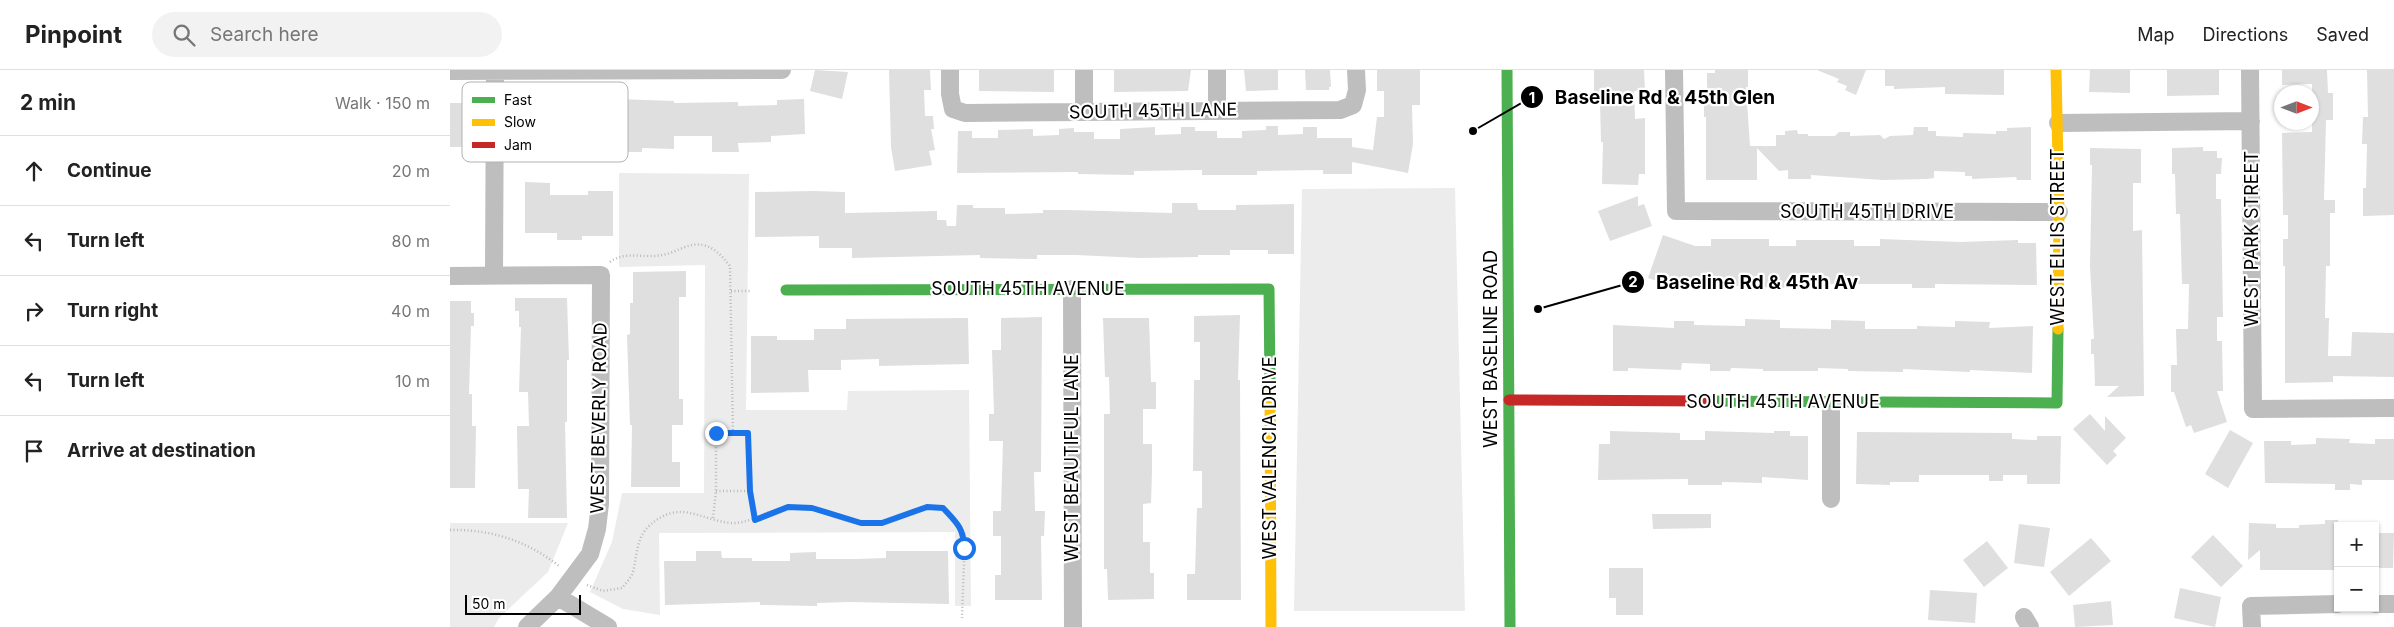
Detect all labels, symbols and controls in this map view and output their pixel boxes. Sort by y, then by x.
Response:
search box [152,12,502,57]
text: Pinpoint [25,20,122,49]
icon: search [170,21,198,49]
text: Search here [210,23,319,46]
text: Map [2137,24,2175,45]
text: Directions [2203,24,2288,45]
text: Saved [2316,24,2369,45]
callout: Baseline Rd & 45th Glen [1520,80,1785,114]
legend [462,82,628,162]
north arrow [2274,85,2319,130]
text: Baseline Rd & 45th Glen [1555,86,1775,109]
text: 1 [1529,88,1535,107]
text: 2 min [20,90,76,115]
text: Fast [504,91,532,108]
text: Walk · 150 m [335,93,430,113]
street label: SOUTH 45TH LANE [1069,99,1237,122]
text: Slow [504,113,536,130]
text: Jam [504,136,532,153]
street label: WEST ELLIS STREET [2047,148,2068,326]
street label: WEST PARK STREET [2241,151,2262,327]
icon: ahead [20,157,48,185]
text: Continue [67,159,152,182]
text: 20 m [392,161,430,181]
street label: SOUTH 45TH DRIVE [1780,201,1954,222]
icon: left [20,227,48,255]
text: Turn left [67,229,145,252]
text: 80 m [391,231,430,251]
street label: WEST BASELINE ROAD [1480,250,1501,448]
callout: Baseline Rd & 45th Av [1621,265,1868,299]
text: Baseline Rd & 45th Av [1656,271,1859,294]
text: 2 [1628,272,1638,291]
street label: SOUTH 45TH AVENUE [931,278,1125,299]
icon: right [20,297,48,325]
text: Turn right [67,299,158,322]
text: 40 m [391,301,430,321]
street label: WEST BEVERLY ROAD [586,322,611,514]
street label: WEST BEAUTIFUL LANE [1061,354,1082,562]
street label: WEST VALENCIA DRIVE [1259,356,1280,560]
icon: left [20,367,48,395]
text: Turn left [67,369,145,392]
text: 10 m [395,371,430,391]
street label: SOUTH 45TH AVENUE [1686,391,1880,412]
route end [705,422,728,445]
icon: arrive [20,437,48,465]
text: Arrive at destination [67,439,256,462]
map controls [2334,522,2379,612]
button: + [2334,522,2379,567]
route start [953,537,976,560]
button: − [2334,567,2379,612]
scale bar [465,592,581,615]
text: 50 m [472,595,506,612]

